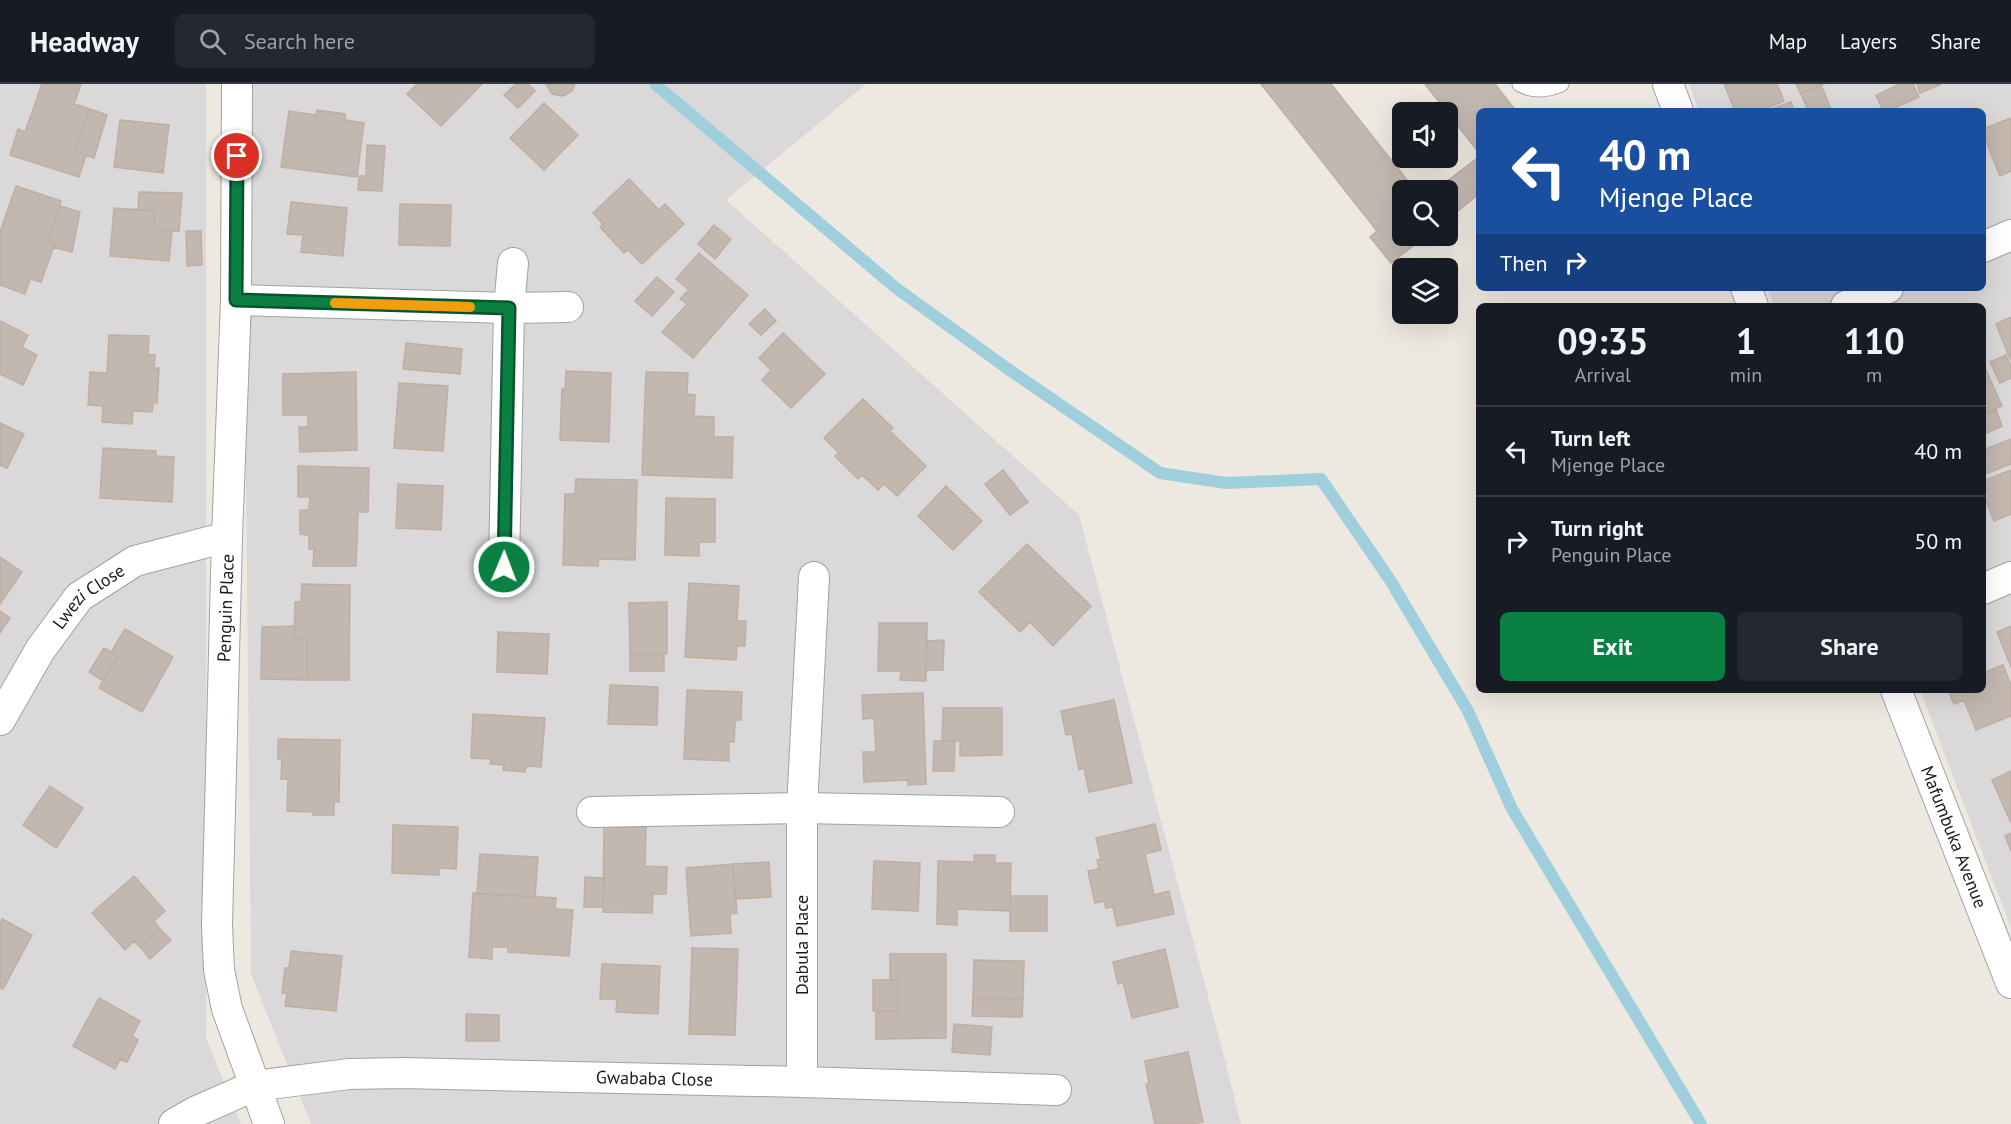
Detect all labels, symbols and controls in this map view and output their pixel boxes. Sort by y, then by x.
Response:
search box [175,14,595,68]
text: Headway [30,23,139,60]
icon: search [196,25,229,58]
text: Search here [244,27,355,55]
text: Map [1769,28,1807,55]
text: Layers [1840,28,1897,55]
text: Share [1930,28,1981,55]
map controls [1392,102,1458,324]
button: sound [1392,102,1458,168]
text: 40 m [1599,127,1691,182]
pin [211,130,262,181]
icon: left [1500,132,1578,210]
icon: arrive [220,139,253,172]
button: search [1392,180,1458,246]
text: Mjenge Place [1599,180,1753,214]
icon: right [1559,246,1592,279]
text: Then [1500,249,1547,277]
button: layers [1392,258,1458,324]
text: 09:35 [1557,317,1649,364]
text: 1 [1736,317,1756,364]
text: 110 [1844,317,1905,364]
text: Arrival [1575,362,1631,388]
text: min [1730,362,1762,388]
text: m [1866,362,1882,388]
text: Turn left [1551,424,1631,452]
icon: left [1500,435,1533,468]
text: 40 m [1914,437,1962,465]
text: Mjenge Place [1551,452,1665,478]
text: Turn right [1551,514,1643,542]
icon: right [1500,525,1533,558]
text: 50 m [1914,527,1962,555]
position arrow [472,535,536,599]
text: Penguin Place [1551,542,1671,568]
street label: Penguin Place [212,553,239,663]
street label: Lwezi Close [47,559,129,634]
button: Exit [1500,612,1725,681]
button: Share [1737,612,1962,681]
street label: Mafumbuka Avenue [1916,763,1992,911]
street label: Dabula Place [790,895,813,995]
street label: Gwababa Close [596,1065,713,1091]

